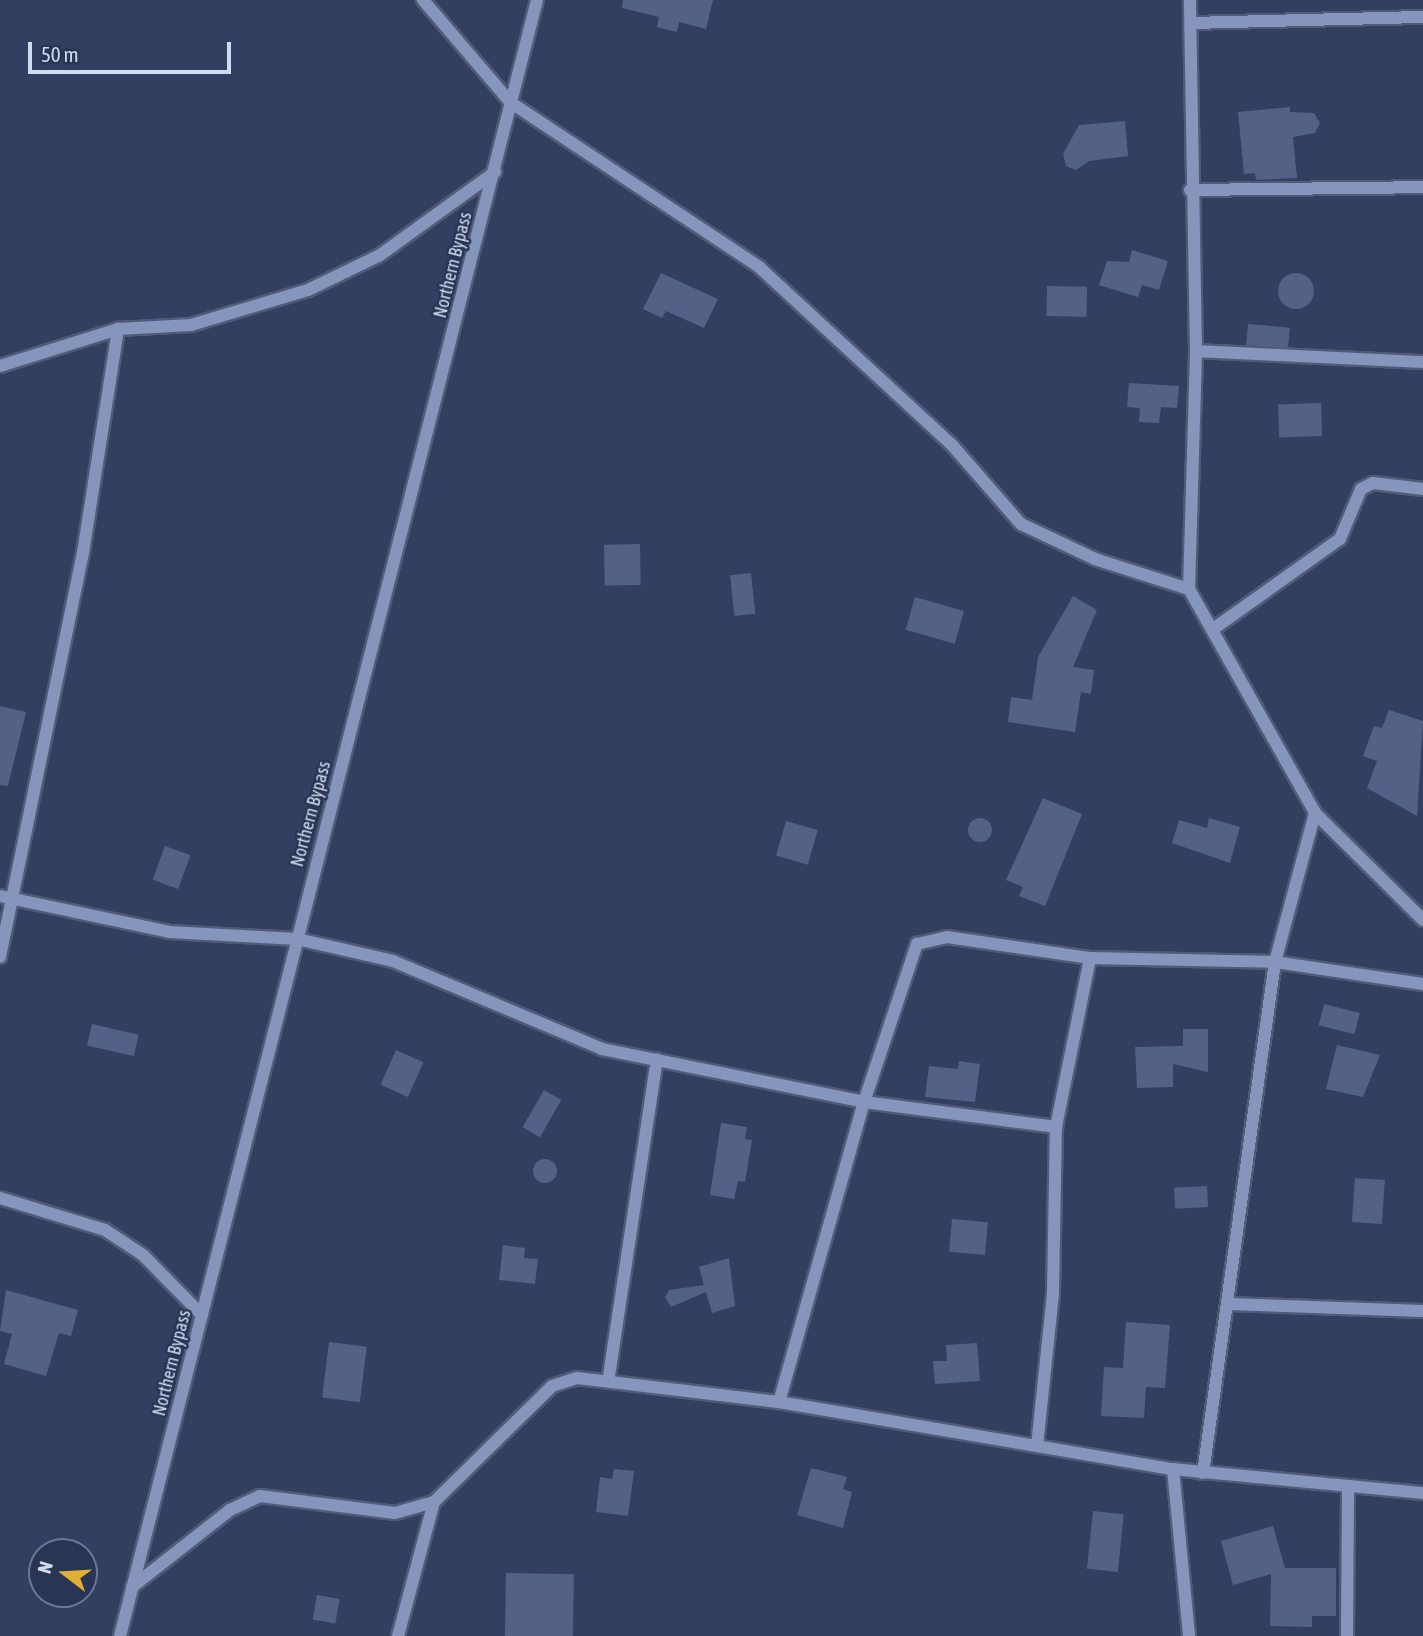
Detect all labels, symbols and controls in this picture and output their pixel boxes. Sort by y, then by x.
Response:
scale bar [32,28,234,72]
text: 50 m [41,42,79,66]
street label: Northern Bypass [429,210,477,320]
street label: Northern Bypass [287,759,335,869]
street label: Northern Bypass [148,1308,196,1418]
north arrow [28,1538,98,1608]
text: N [33,1559,57,1576]

